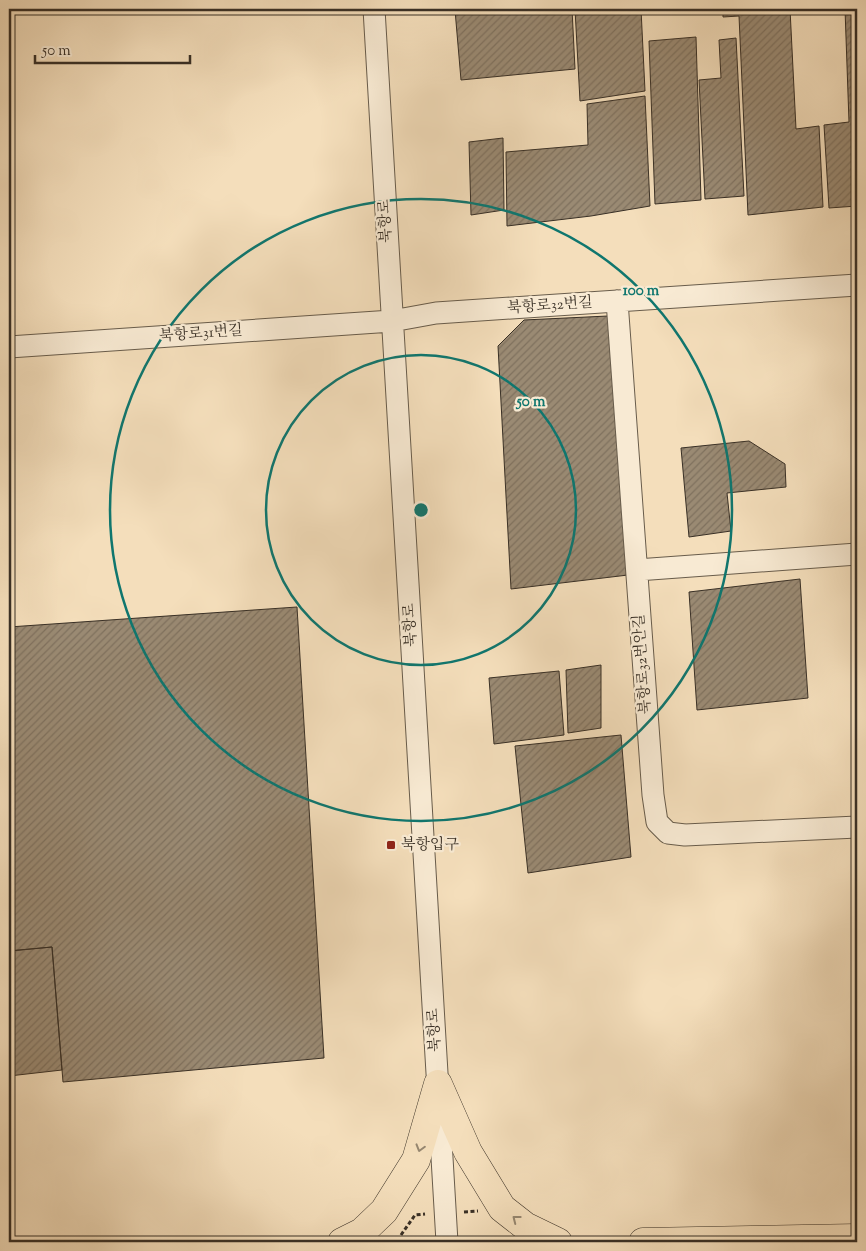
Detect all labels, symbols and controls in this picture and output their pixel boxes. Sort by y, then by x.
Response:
scale bar [35,32,190,64]
text: 50 m [41,41,71,62]
street label: 북항로 [374,198,398,243]
text: 100 m [623,281,660,302]
street label: 북항로32번길 [507,293,593,319]
street label: 북항로31번길 [159,321,243,347]
text: 50 m [516,392,546,413]
centre of rings [412,501,430,519]
street label: 북항로 [399,602,423,647]
street label: 북항로32번안길 [629,613,657,715]
place label: 북항입구 [401,835,459,856]
marker: 북항입구 [385,839,397,851]
street label: 북항로 [423,1007,447,1052]
one-way arrow [415,1143,426,1152]
one-way arrow [513,1216,522,1224]

